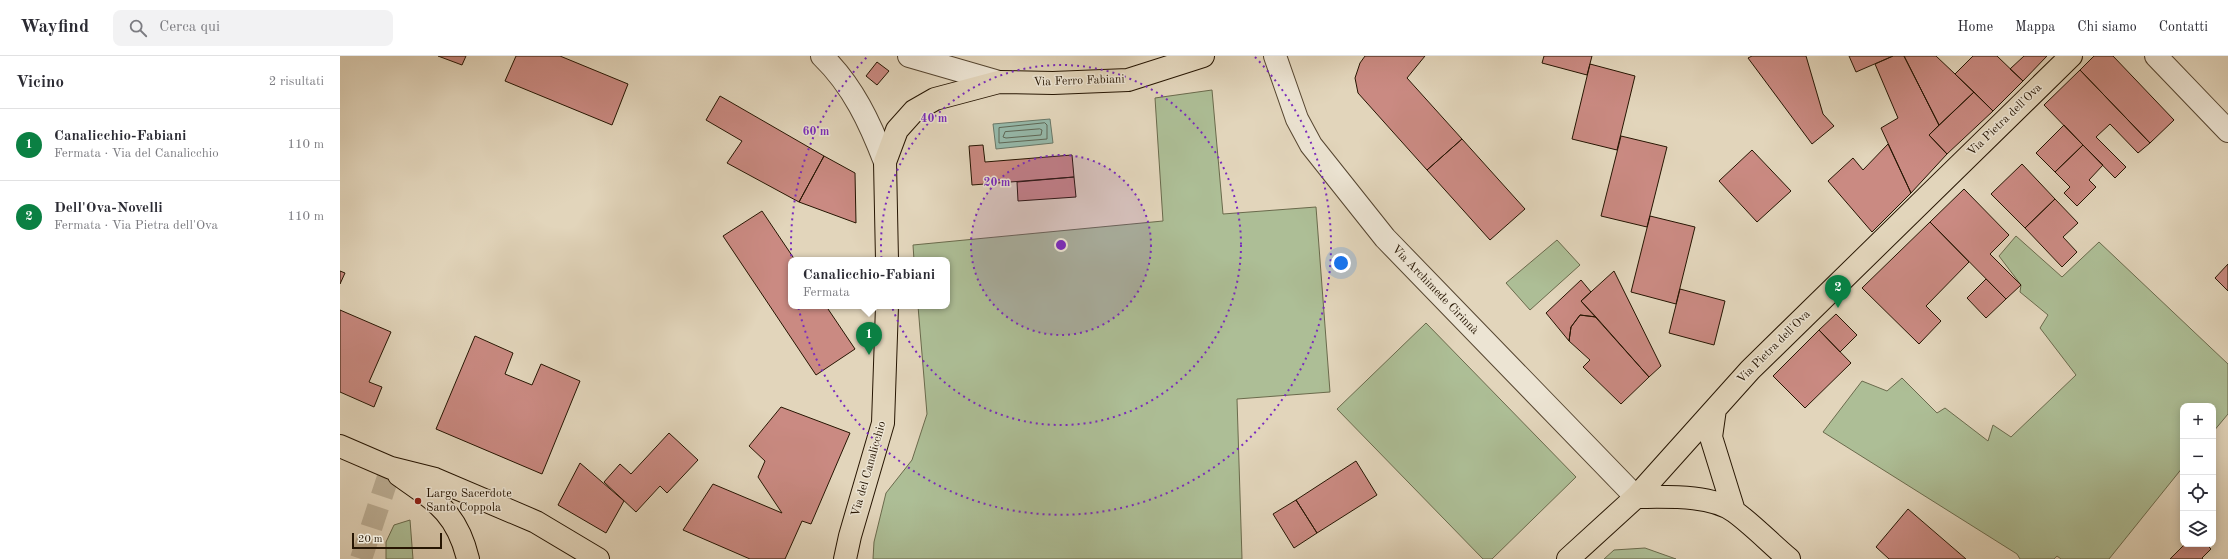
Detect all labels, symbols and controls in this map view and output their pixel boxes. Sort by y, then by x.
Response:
search box [113,10,393,46]
icon: search [127,17,149,39]
text: Wayfind [20,18,89,37]
text: Cerca qui [159,20,220,35]
text: Home [1958,20,1993,34]
text: Mappa [2015,20,2055,34]
text: Chi siamo [2077,20,2137,34]
text: Contatti [2159,20,2208,34]
street label: Via Ferro Fabiani [1033,73,1125,89]
text: Vicino [16,74,64,91]
text: 2 risultati [269,75,324,88]
street label: Via Pietra dell'Ova [1966,82,2044,158]
text: 40 m [921,113,948,125]
text: 60 m [803,126,830,138]
text: Canalicchio-Fabiani [54,129,186,144]
text: 1 [25,138,33,151]
text: 110 m [287,138,324,151]
text: Fermata · Via del Canalicchio [54,147,219,160]
text: 20 m [984,177,1011,189]
text: Dell'Ova-Novelli [54,201,163,216]
text: 2 [25,210,33,223]
text: 110 m [287,210,324,223]
text: Fermata · Via Pietra dell'Ova [54,219,218,232]
centre of rings [1054,238,1068,252]
street label: Via Archimede Cirinnà [1389,243,1481,337]
your location [1331,253,1351,273]
popup [788,257,950,309]
text: Canalicchio-Fabiani [803,268,935,283]
pin: 2 [1825,275,1851,308]
text: Fermata [803,286,850,299]
street label: Via Pietra dell'Ova [1735,308,1813,386]
pin: 1 [856,322,882,355]
map controls [2180,403,2216,547]
button: + [2180,403,2216,439]
street label: Via del Canalicchio [850,420,888,518]
button: − [2180,439,2216,475]
button: locate [2180,475,2216,511]
place label: Largo Sacerdote Santo Coppola [426,488,512,514]
marker: Largo Sacerdote Santo Coppola [413,496,423,506]
button: layers [2180,511,2216,547]
scale bar [352,531,442,550]
text: 20 m [358,534,383,545]

